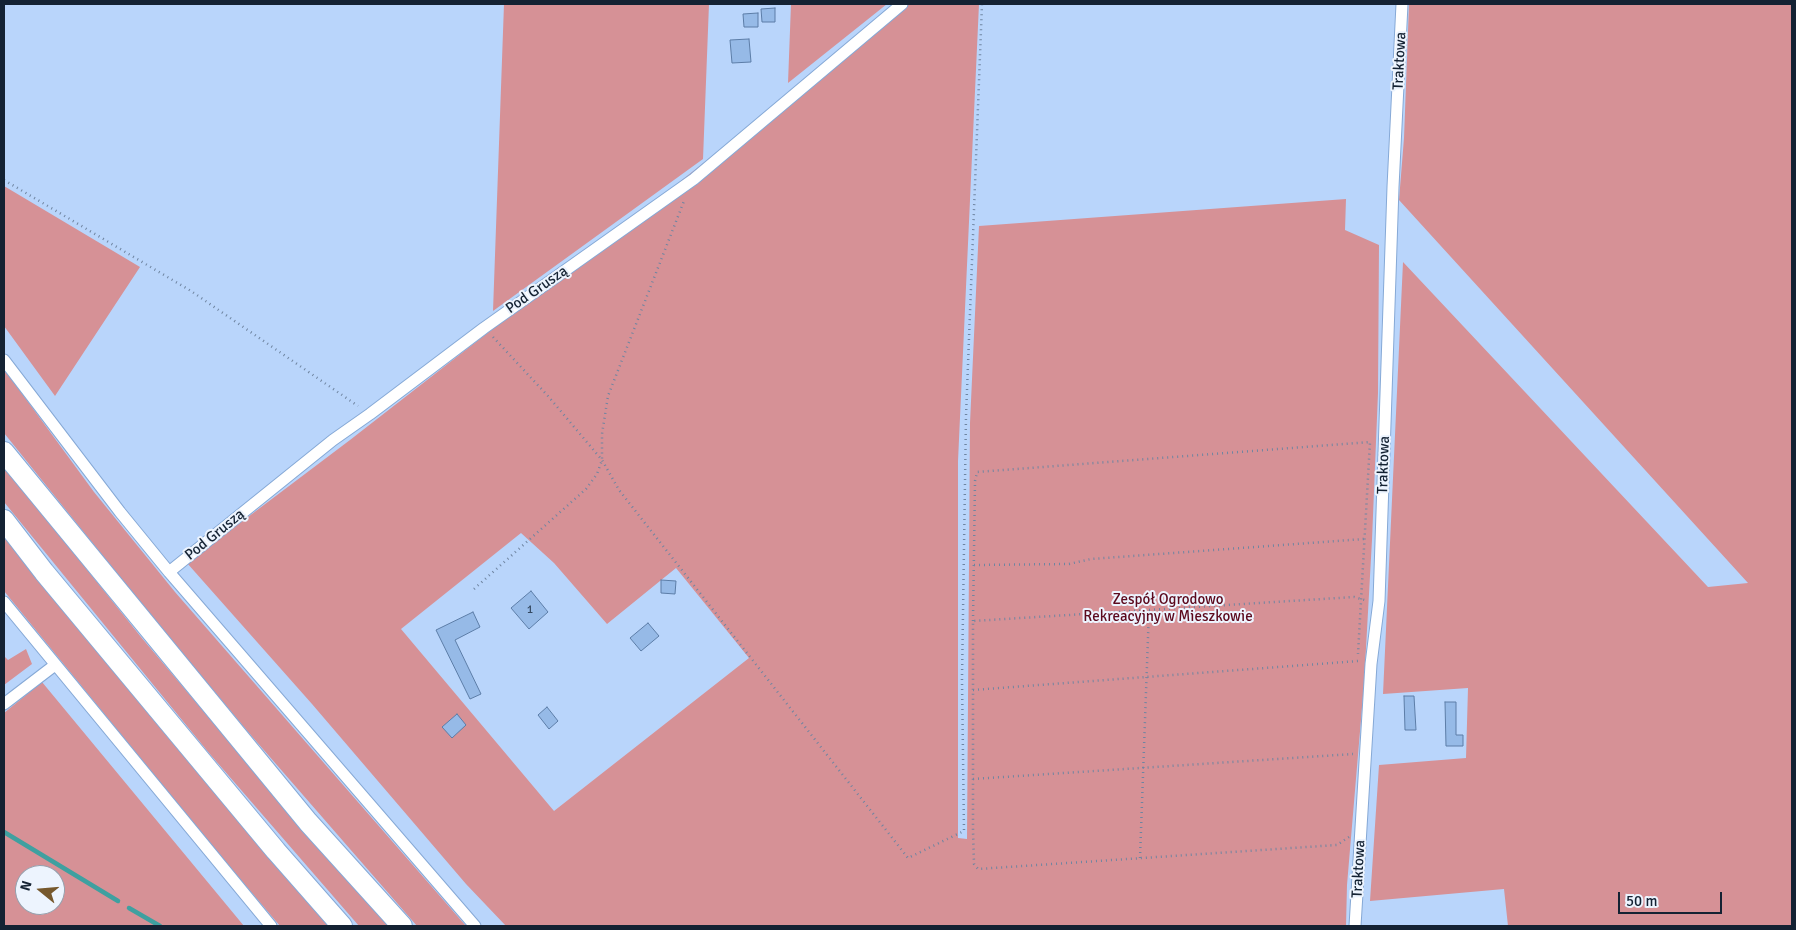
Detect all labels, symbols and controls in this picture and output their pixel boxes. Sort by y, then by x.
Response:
street label: Traktowa [1389,31,1411,91]
street label: Pod Gruszą [503,262,571,318]
street label: Traktowa [1374,436,1394,494]
street label: Pod Gruszą [182,506,248,564]
park label: Zespół Ogrodowo Rekreacyjny w Mieszkowie [1083,591,1253,626]
house number: 1 [527,603,533,617]
street label: Traktowa [1348,839,1370,899]
north arrow [15,865,65,915]
text: N [17,879,36,893]
scale bar [1621,882,1725,914]
text: 50 m [1626,892,1657,910]

